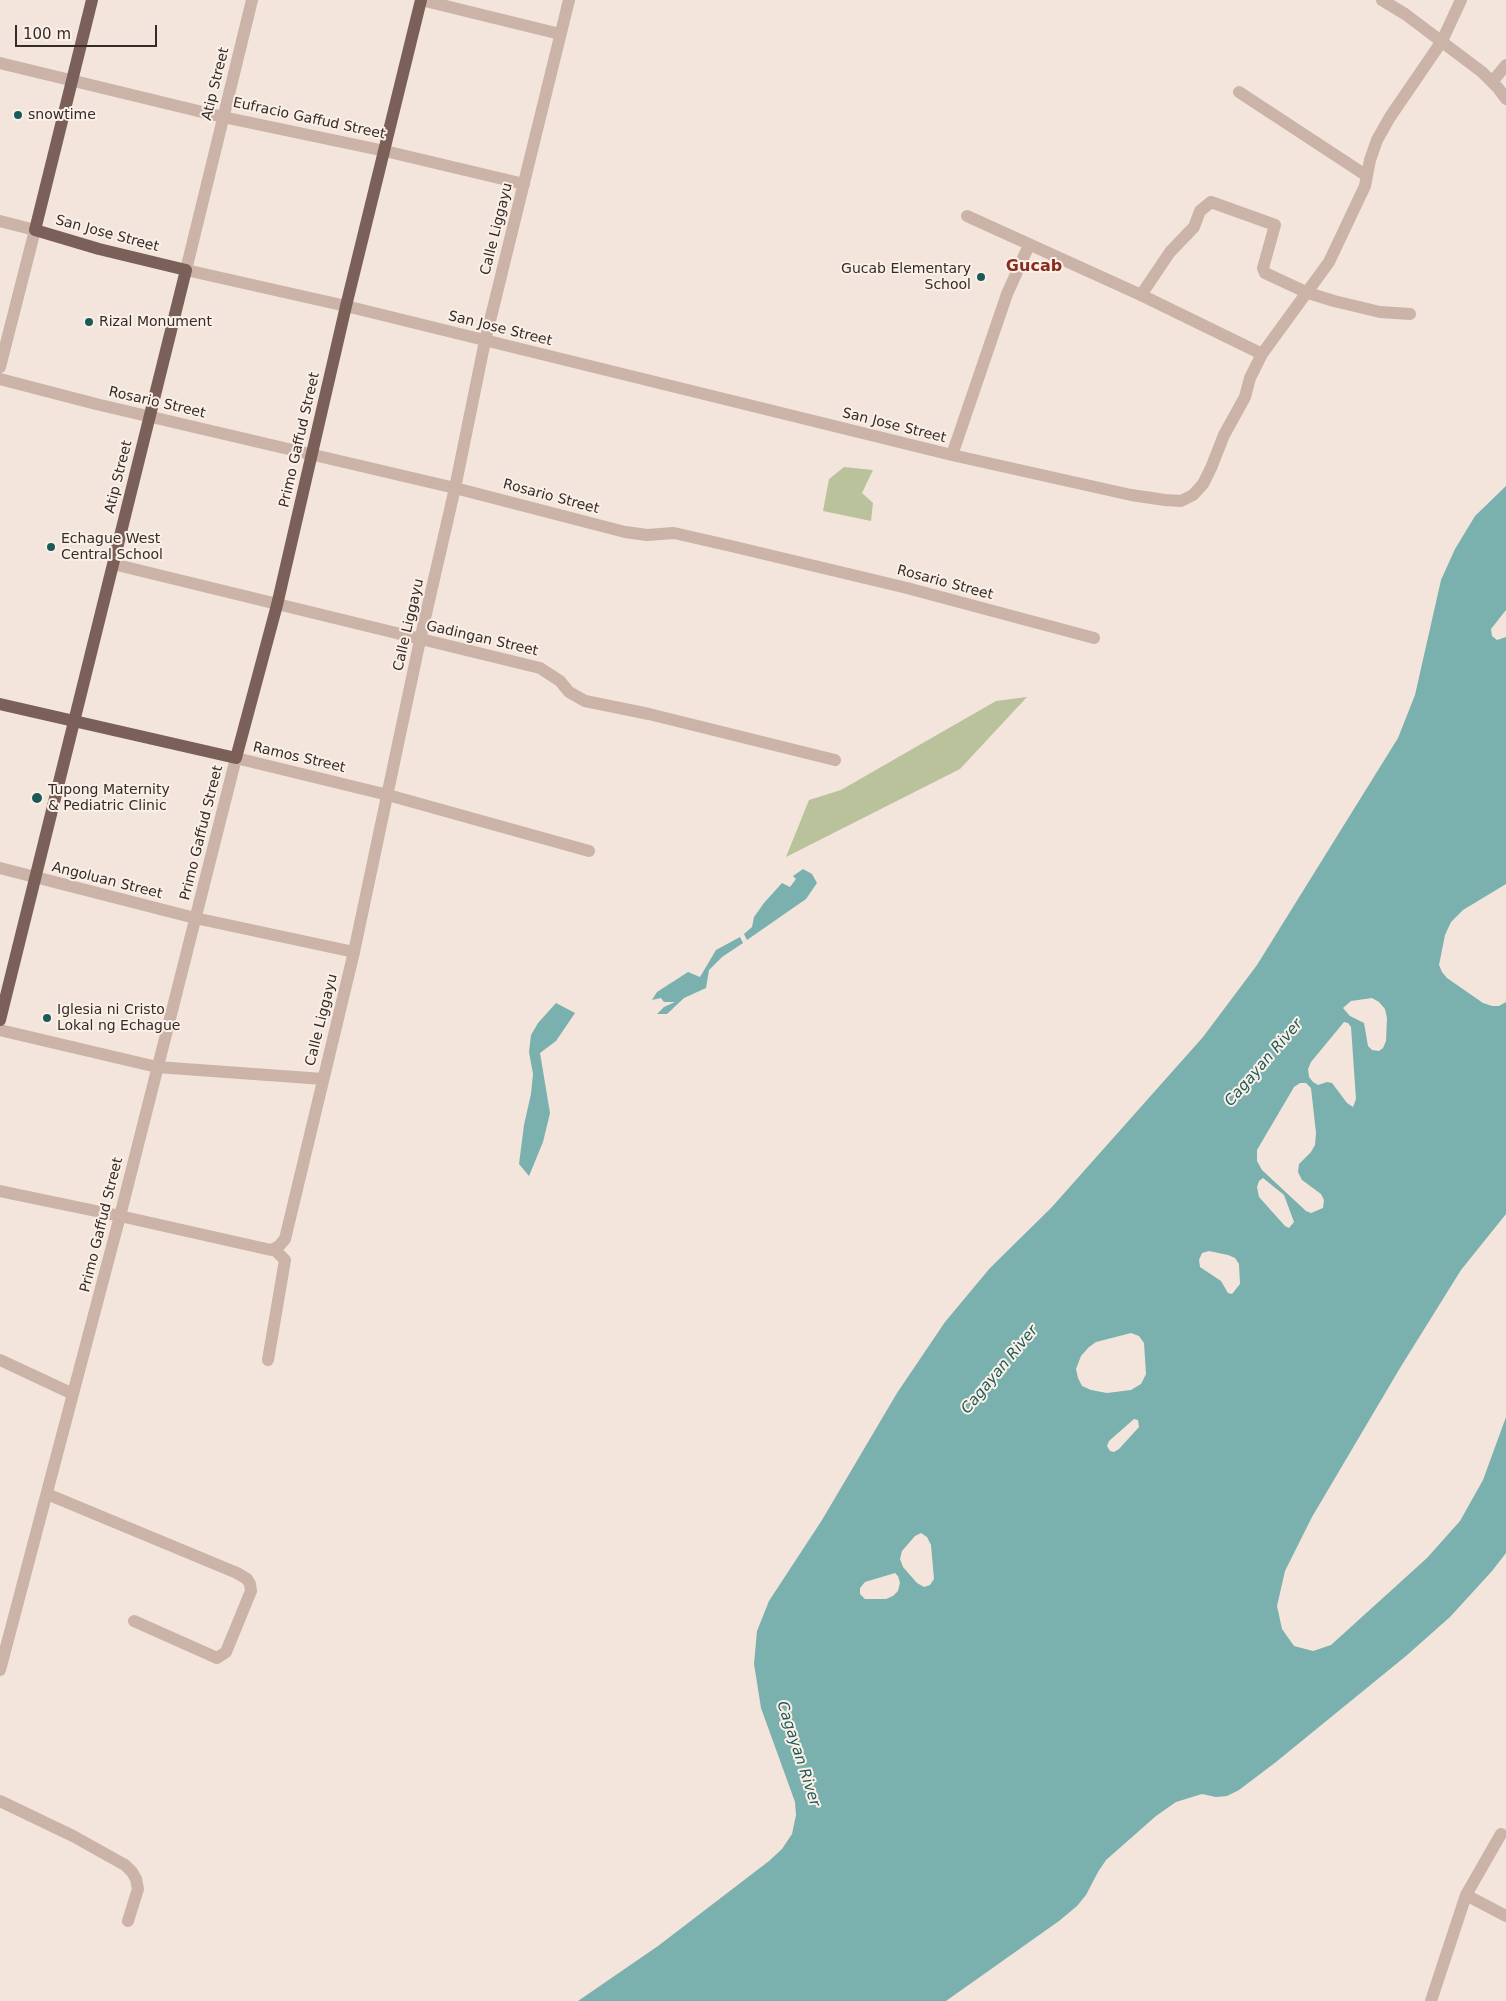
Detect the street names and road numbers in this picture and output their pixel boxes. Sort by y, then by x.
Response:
street label: Atip Street [199,46,233,122]
street label: Eufracio Gaffud Street [231,95,387,143]
street label: Calle Liggayu [477,181,517,277]
street label: San Jose Street [53,212,161,256]
street label: San Jose Street [446,308,554,350]
street label: Primo Gaffud Street [276,371,324,509]
street label: Rosario Street [107,384,207,422]
street label: San Jose Street [840,405,948,447]
street label: Atip Street [102,439,136,515]
street label: Rosario Street [501,476,601,518]
street label: Rosario Street [895,562,995,604]
street label: Calle Liggayu [390,577,428,673]
street label: Gadingan Street [424,618,540,660]
street label: Ramos Street [251,739,347,777]
street label: Primo Gaffud Street [177,764,227,902]
street label: Angoluan Street [50,859,164,903]
street label: Calle Liggayu [302,972,342,1068]
street label: Primo Gaffud Street [77,1156,127,1294]

